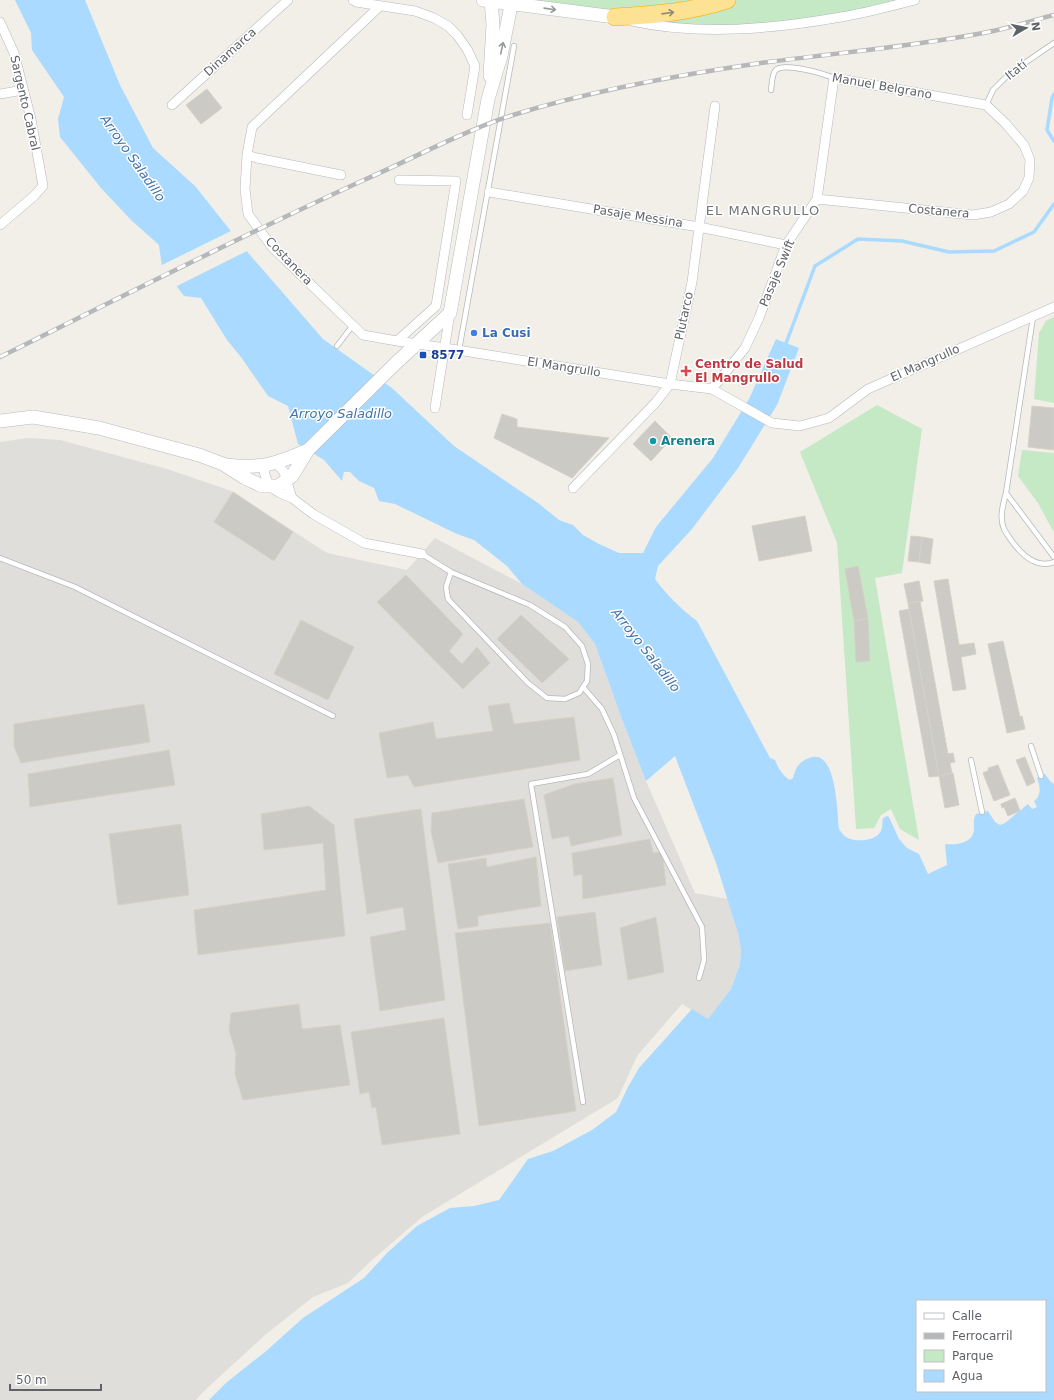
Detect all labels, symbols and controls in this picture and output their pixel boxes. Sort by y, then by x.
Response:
one-way arrow [543,5,556,13]
north arrow [1006,8,1046,48]
one-way arrow [661,9,674,17]
text: N [1028,21,1043,32]
street label: Dinamarca [201,25,259,79]
one-way arrow [499,42,507,55]
street label: Sargento Cabral [7,54,43,152]
street label: Itatí [1002,57,1030,83]
street label: Manuel Belgrano [831,70,933,102]
water label: Arroyo Saladillo [97,111,168,204]
street label: Costanera [908,201,970,221]
street label: Pasaje Messina [592,202,684,230]
district label: EL MANGRULLO [706,203,820,218]
street label: Costanera [263,234,315,288]
street label: Pasaje Swift [757,237,798,309]
street label: Plutarco [672,291,696,341]
place label: La Cusi [482,326,531,340]
marker: La Cusi [469,328,479,338]
street label: El Mangrullo [888,342,962,384]
place label: 8577 [431,348,464,362]
marker: 8577 [418,350,428,360]
street label: El Mangrullo [526,354,602,380]
place label: Centro de Salud El Mangrullo [695,357,803,385]
marker: Centro de Salud El Mangrullo [680,365,692,377]
water label: Arroyo Saladillo [289,406,392,421]
place label: Arenera [661,434,715,448]
marker: Arenera [648,436,658,446]
water label: Arroyo Saladillo [608,604,683,695]
legend [916,1300,1046,1392]
text: Calle [952,1309,982,1323]
text: Ferrocarril [952,1329,1013,1343]
text: Parque [952,1349,993,1363]
scale bar [10,1366,101,1392]
text: Agua [952,1369,983,1383]
text: 50 m [16,1373,47,1387]

